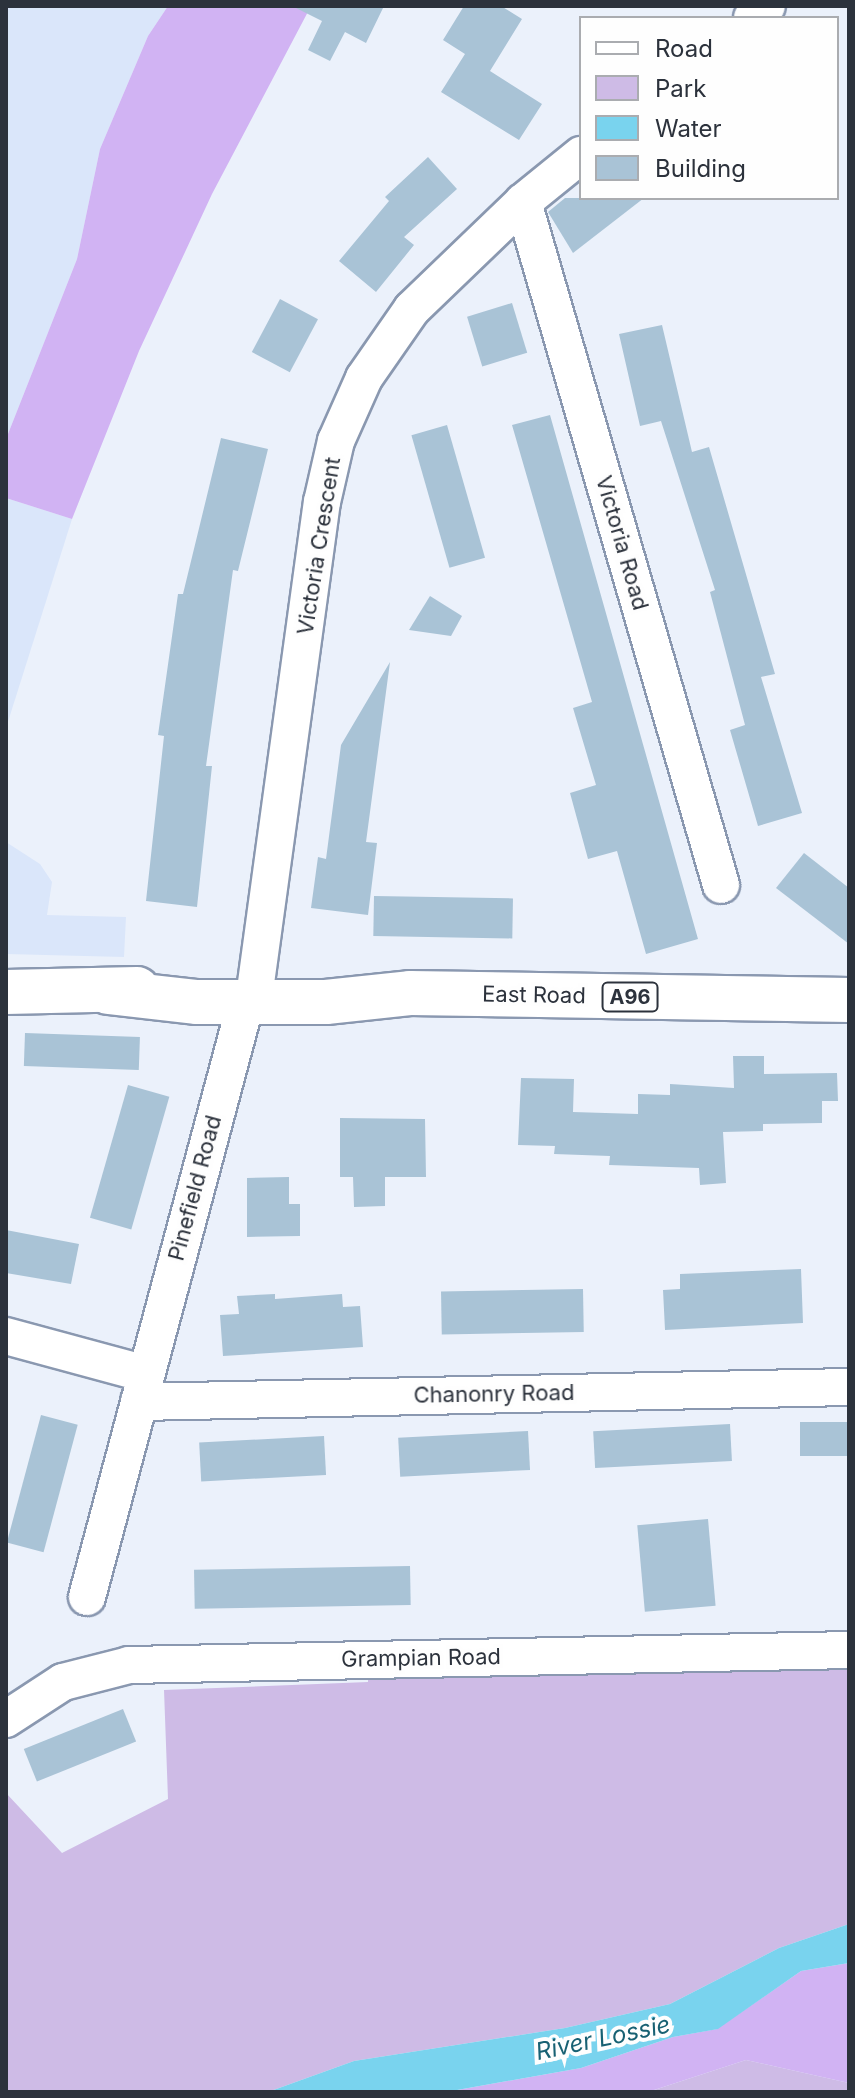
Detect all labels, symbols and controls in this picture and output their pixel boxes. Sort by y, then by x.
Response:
legend [579,16,839,200]
text: Road [655,34,713,63]
text: Park [655,74,706,103]
text: Water [655,114,722,143]
text: Building [655,154,746,183]
street label: Victoria Crescent [292,455,346,637]
street label: Victoria Road [590,473,654,613]
street label: East Road [482,981,586,1009]
road number: A96 [600,981,660,1013]
street label: Pinefield Road [163,1112,227,1264]
street label: Chanonry Road [413,1379,575,1409]
street label: Grampian Road [341,1643,501,1673]
water label: River Lossie [533,2010,673,2066]

